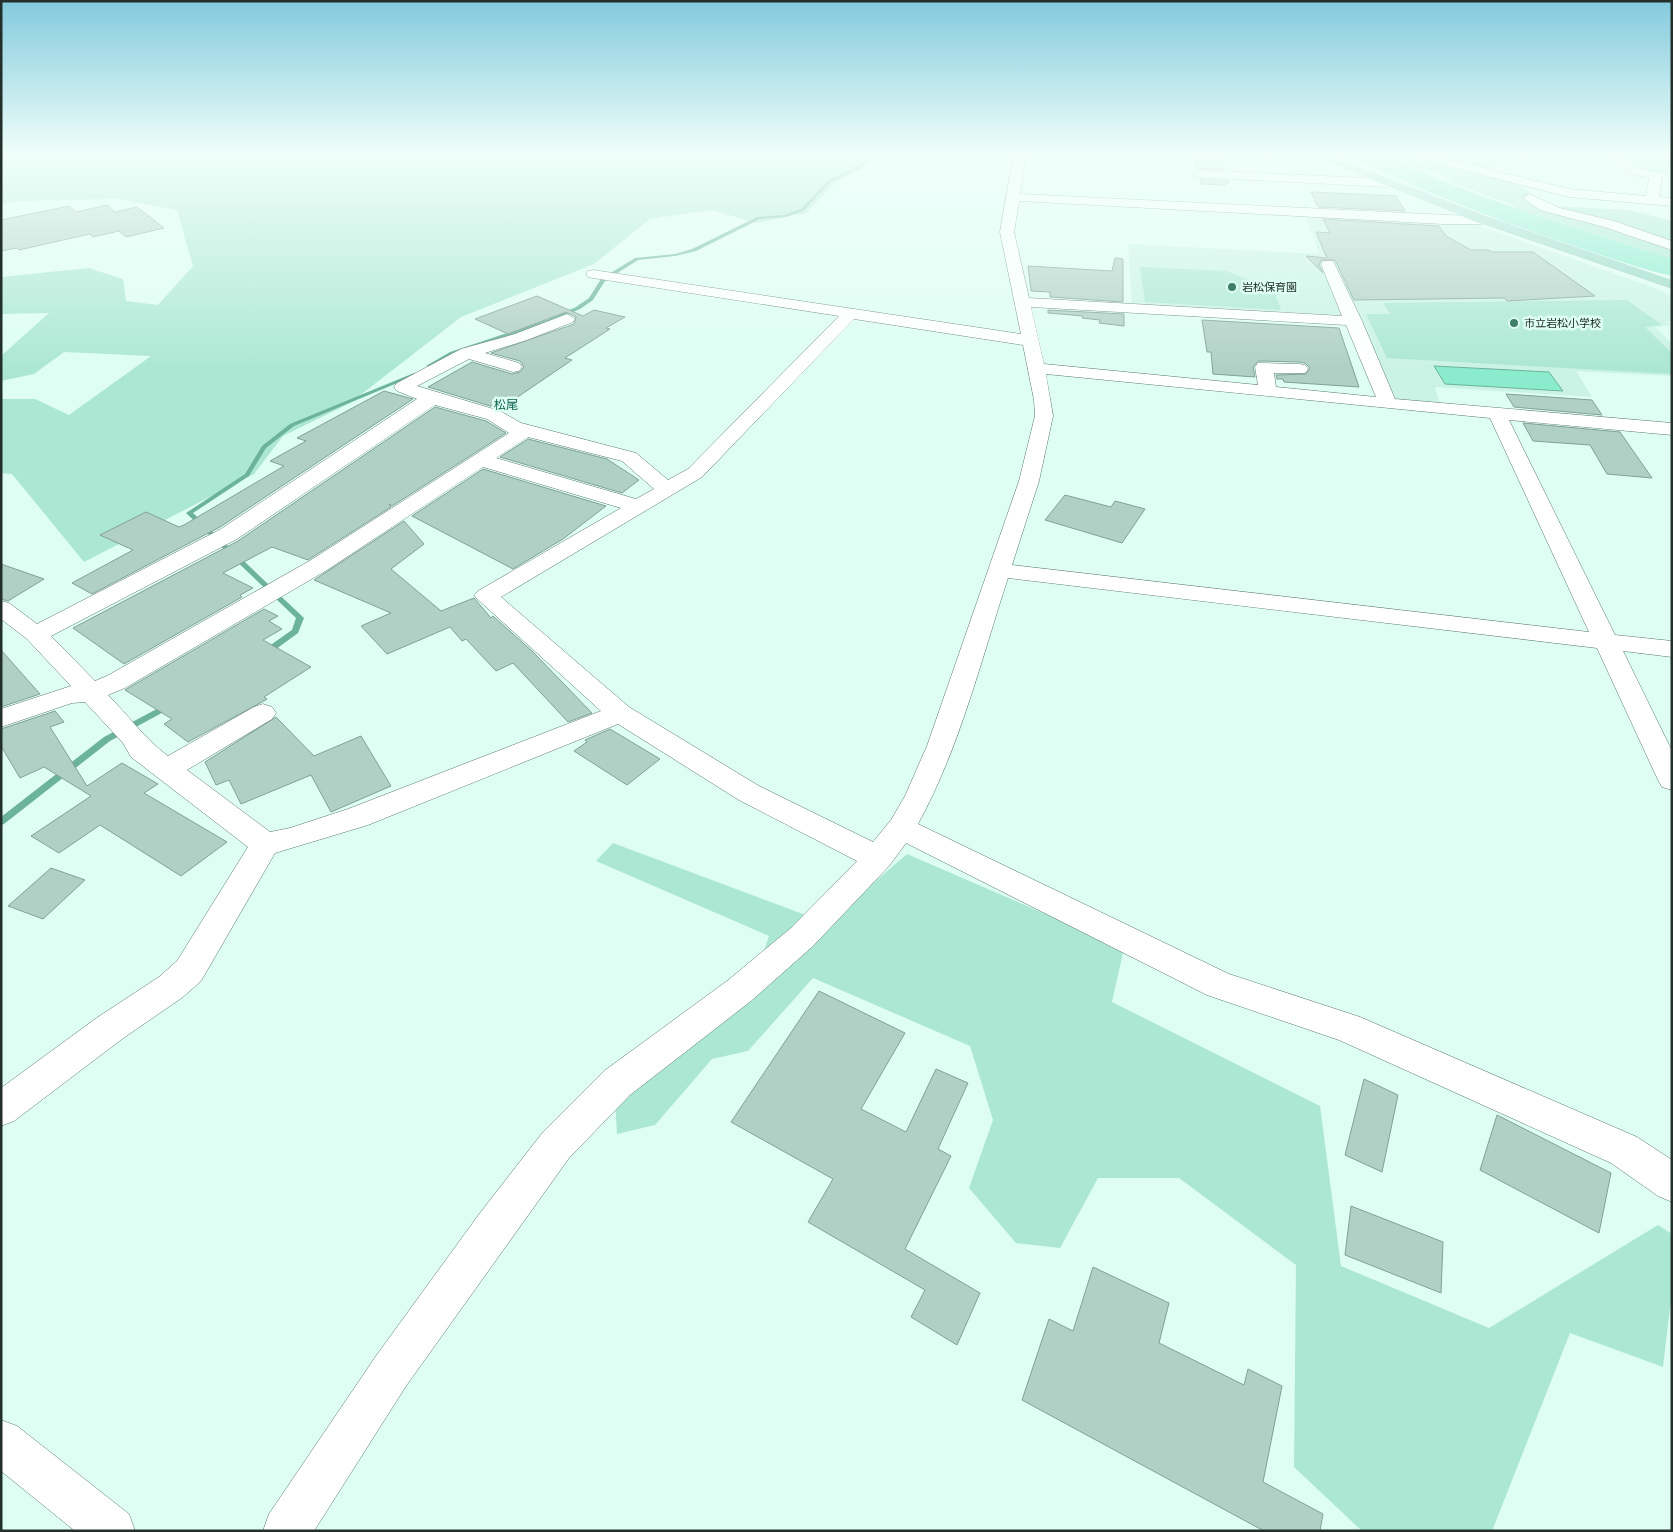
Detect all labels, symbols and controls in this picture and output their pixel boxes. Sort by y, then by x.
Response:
place label: 岩松保育園 [1242,280,1297,294]
marker: 岩松保育園 [1226,281,1238,293]
place label: 市立岩松小学校 [1524,316,1601,330]
marker: 市立岩松小学校 [1508,317,1520,329]
district label: 松尾 [494,397,518,412]

